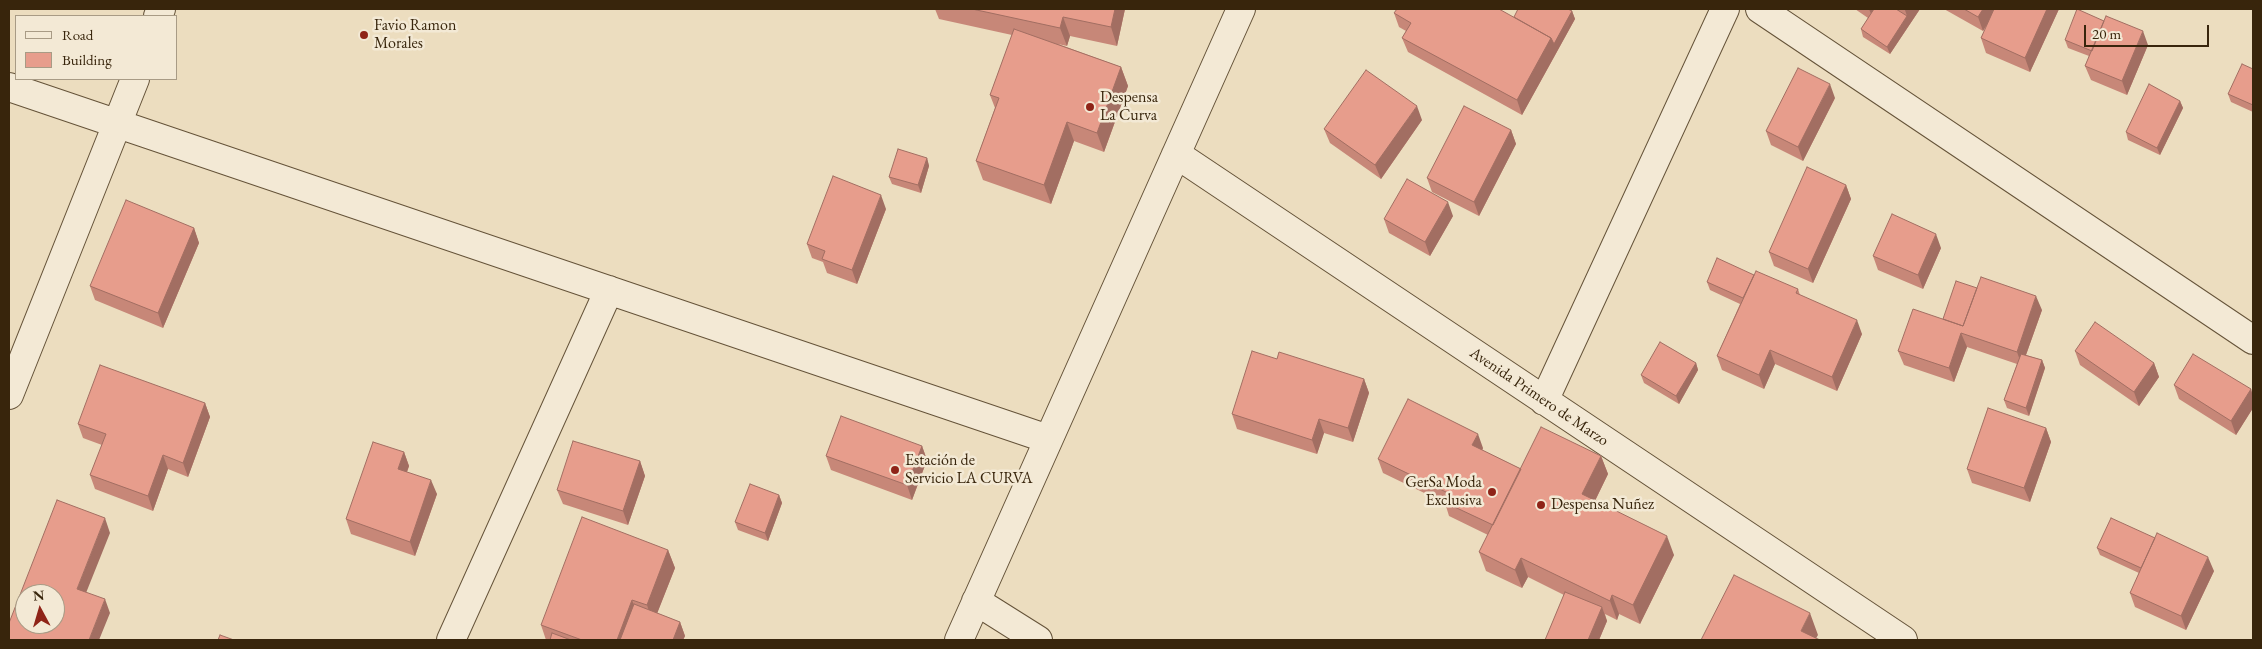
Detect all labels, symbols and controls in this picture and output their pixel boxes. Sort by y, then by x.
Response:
legend [15,15,178,80]
scale bar [2087,15,2212,47]
place label: Favio Ramon Morales [374,16,456,54]
text: 20 m [2092,24,2121,43]
text: Road [62,25,93,44]
marker: Favio Ramon Morales [358,29,370,41]
text: Building [62,50,112,69]
place label: Despensa La Curva [1100,88,1158,126]
marker: Despensa La Curva [1084,101,1096,113]
street label: Avenida Primero de Marzo [1466,343,1612,451]
place label: Estación de Servicio LA CURVA [905,451,1033,489]
marker: Estación de Servicio LA CURVA [889,464,901,476]
place label: GerSa Moda Exclusiva [1405,473,1482,511]
marker: GerSa Moda Exclusiva [1486,486,1498,498]
place label: Despensa Nuñez [1551,495,1654,515]
marker: Despensa Nuñez [1535,499,1547,511]
north arrow [15,584,65,634]
text: N [32,586,45,605]

